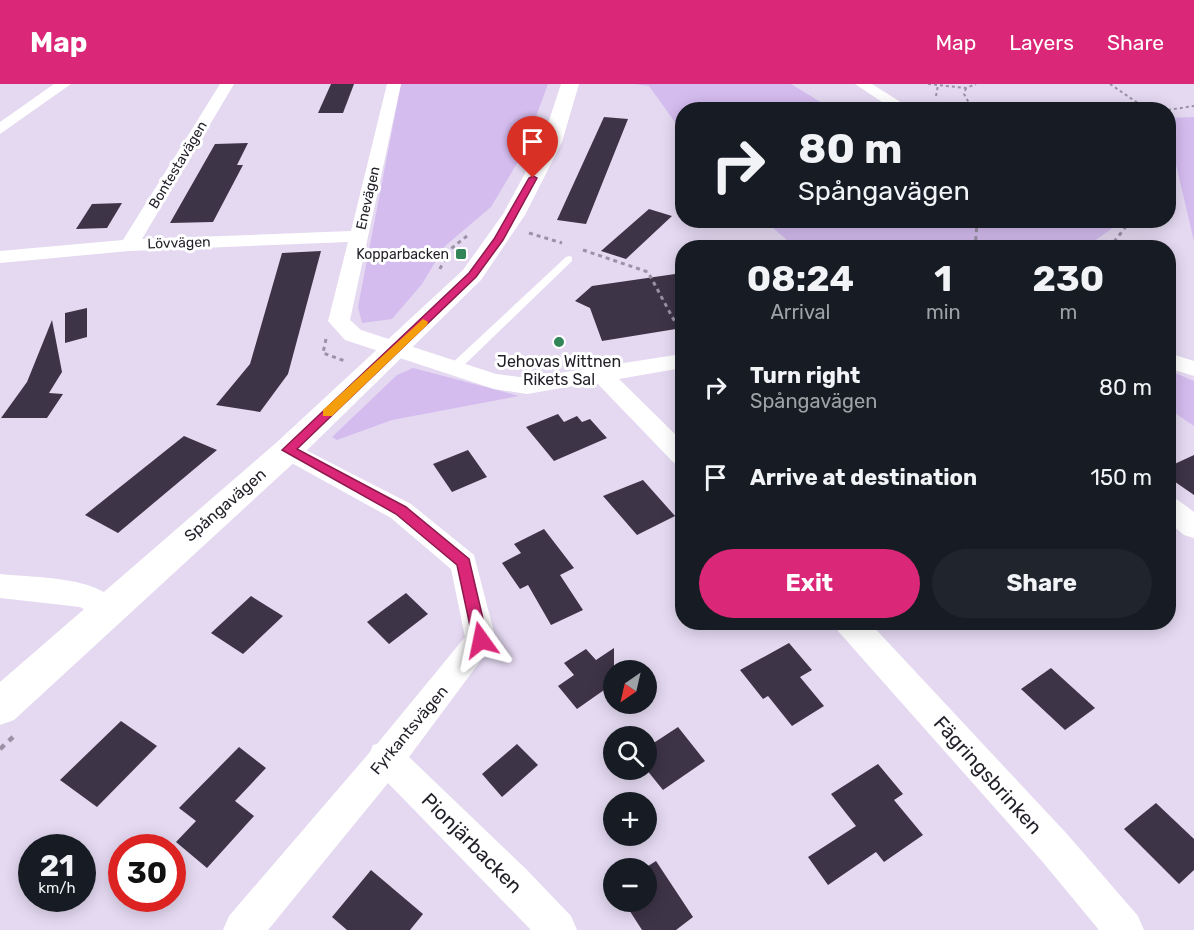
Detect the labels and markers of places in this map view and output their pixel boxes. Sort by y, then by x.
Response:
pin [507,116,558,178]
place label: Kopparbacken [356,246,449,263]
marker: Kopparbacken [454,247,468,261]
marker: Jehovas Wittnen Rikets Sal [552,335,566,349]
place label: Jehovas Wittnen Rikets Sal [497,352,621,389]

